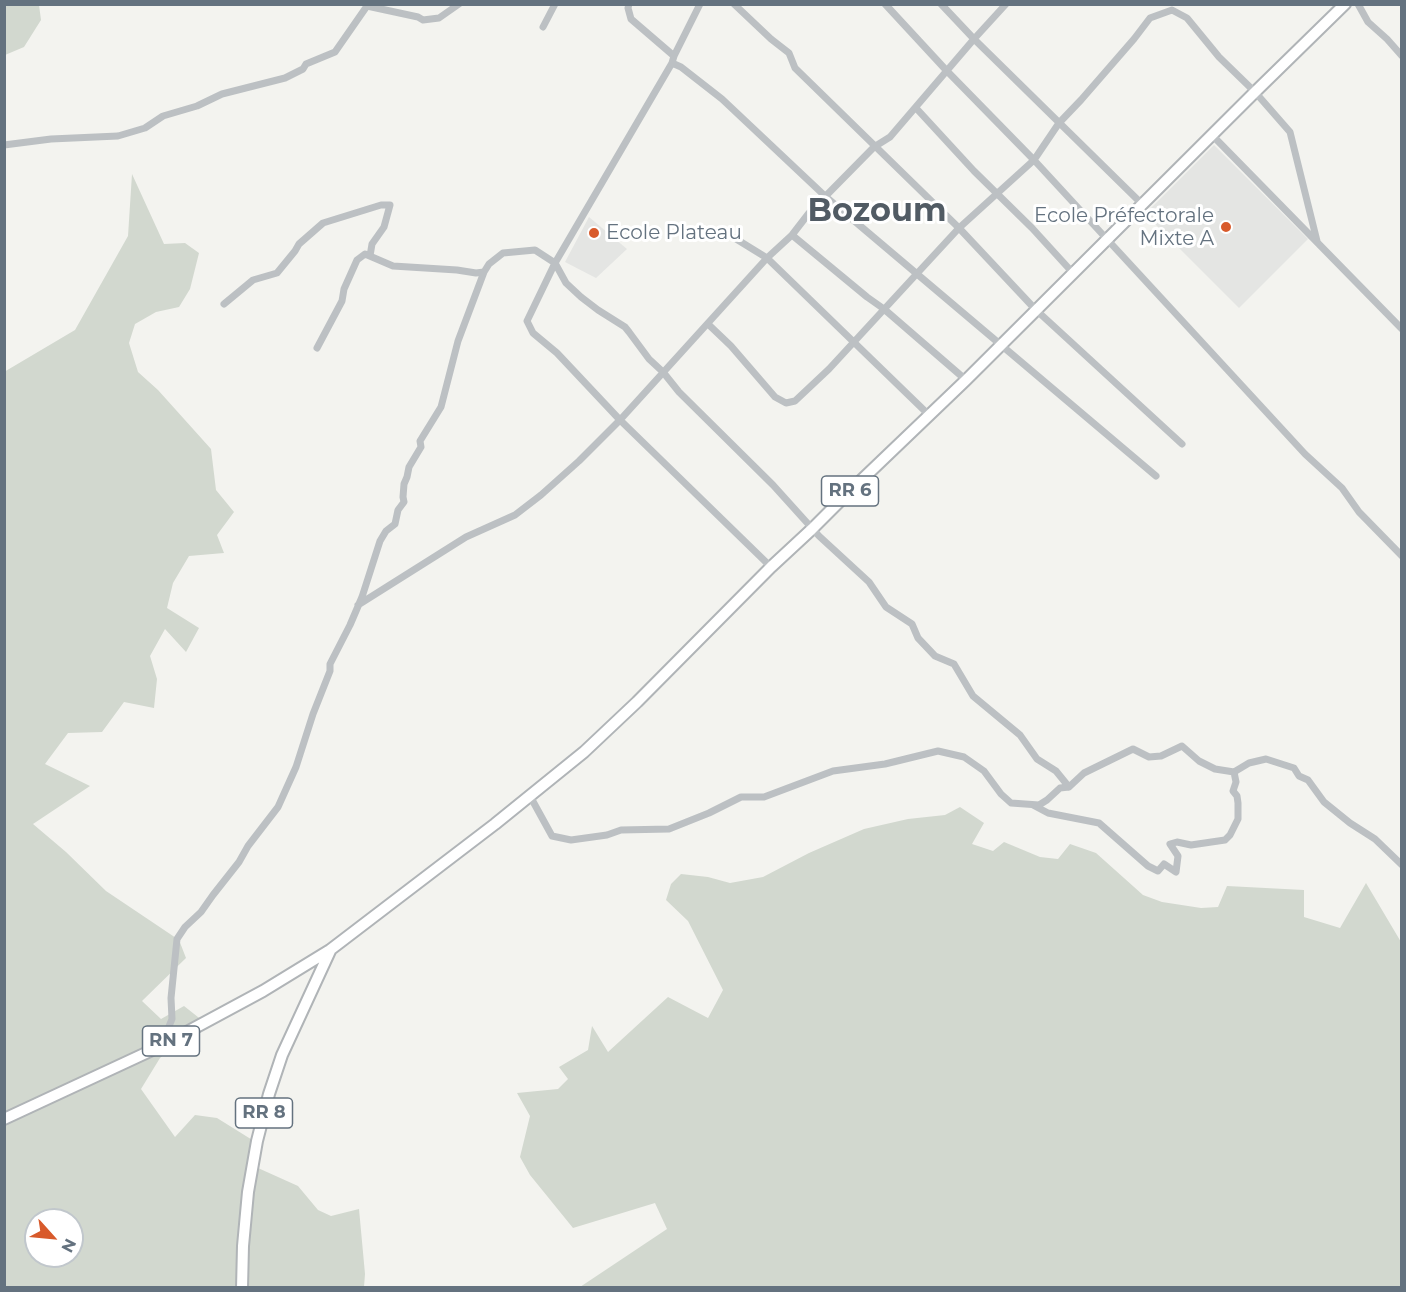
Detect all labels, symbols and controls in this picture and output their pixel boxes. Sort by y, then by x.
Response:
district label: Bozoum [808,193,946,231]
place label: Ecole Préfectorale Mixte A [1034,204,1214,251]
marker: Ecole Préfectorale Mixte A [1219,220,1233,234]
place label: Ecole Plateau [606,221,742,245]
marker: Ecole Plateau [587,226,601,240]
road number: RR 6 [822,476,878,506]
road number: RN 7 [142,1026,200,1056]
road number: RR 8 [236,1098,292,1128]
north arrow [24,1208,84,1268]
text: N [57,1235,80,1256]

